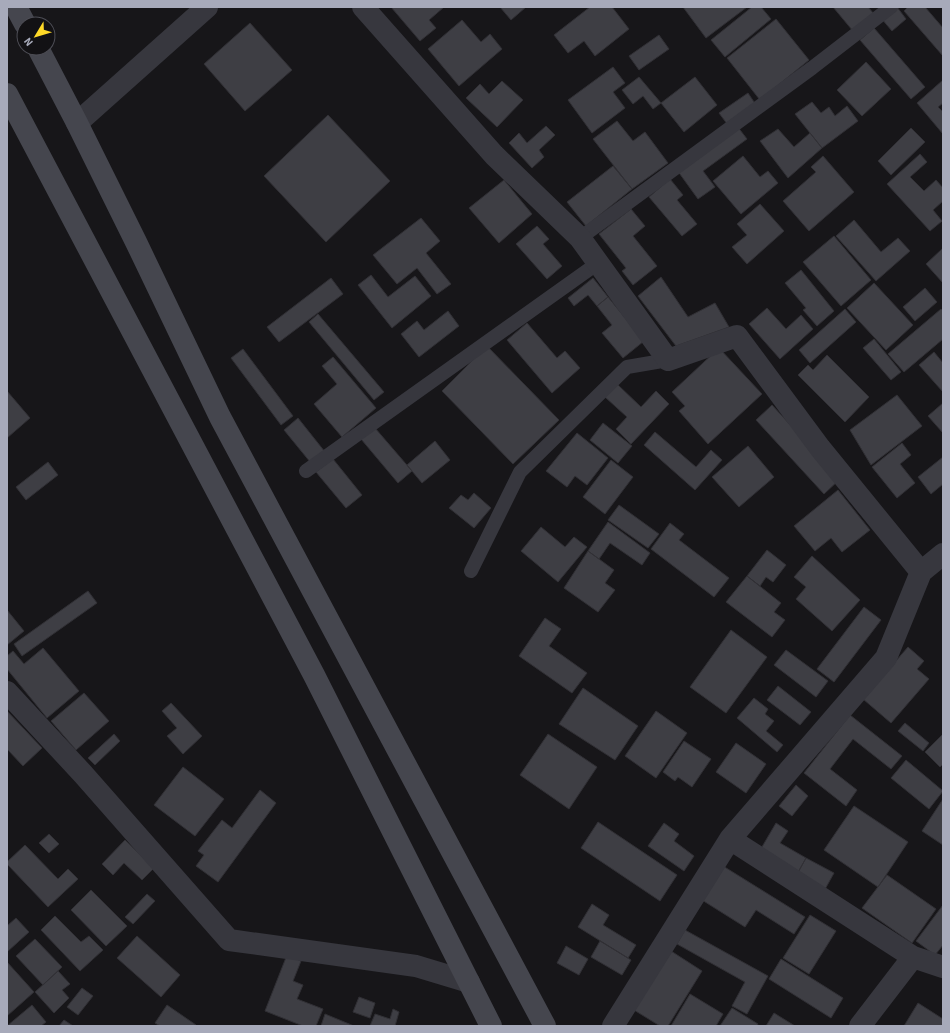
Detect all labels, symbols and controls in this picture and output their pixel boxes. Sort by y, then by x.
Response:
north arrow [16,16,56,56]
text: N [20,34,37,49]

